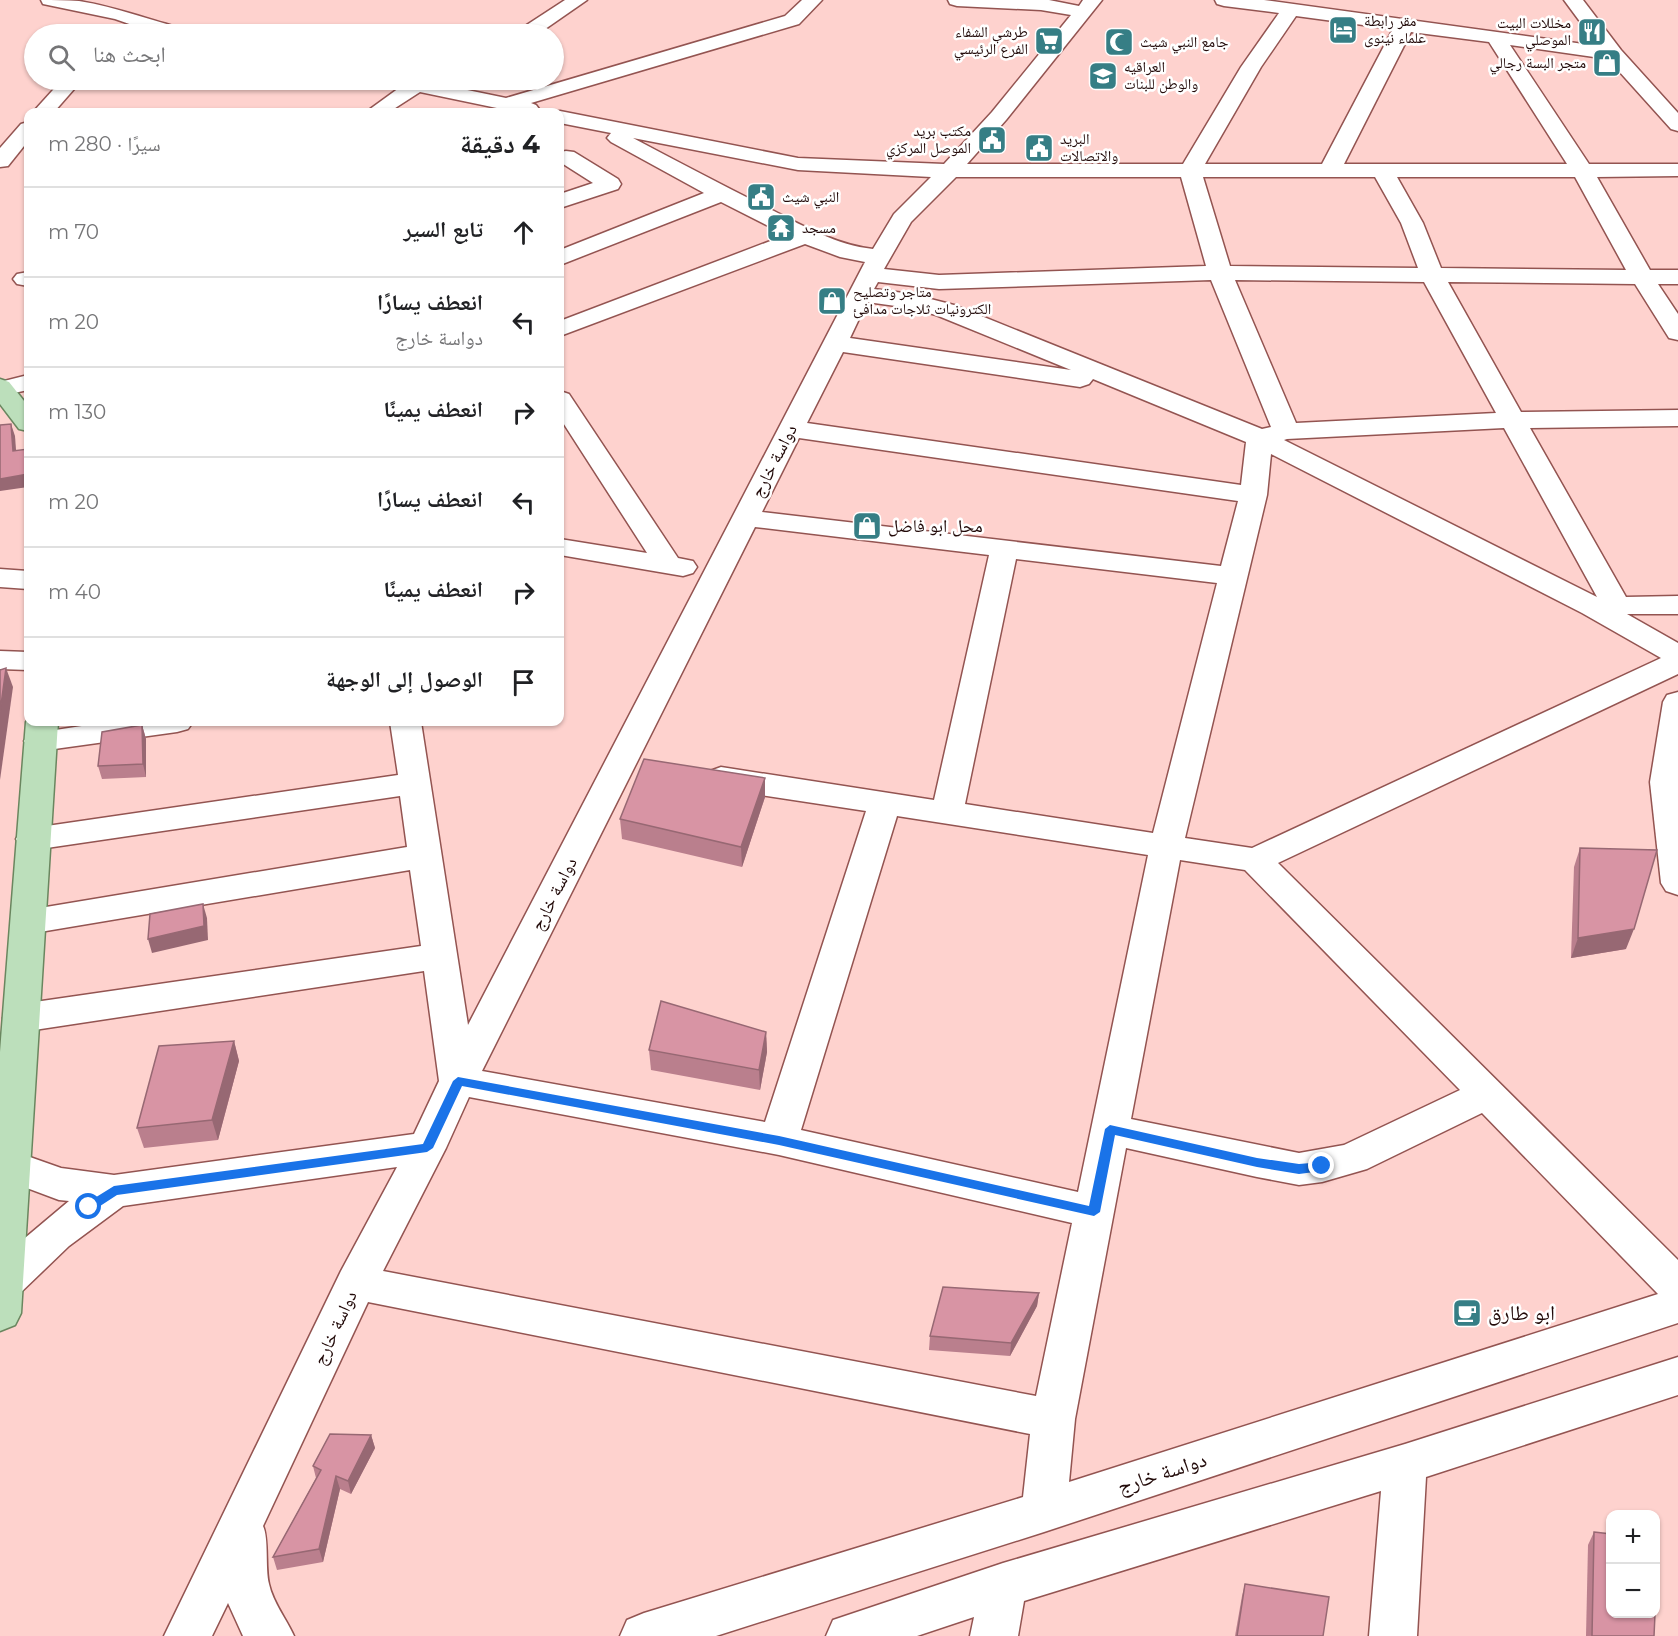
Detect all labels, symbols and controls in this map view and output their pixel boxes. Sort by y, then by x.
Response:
place label: مقر رابطة علماء نينوى [1364,11,1426,48]
place label: مخللات البيت الموصلي [1497,13,1571,52]
hotel icon: مقر رابطة علماء نينوى [1327,14,1359,46]
restaurant icon: مخللات البيت الموصلي [1576,16,1608,48]
place label: طرشي الشفاء الفرع الرئيسي [954,22,1028,61]
search box [24,24,564,90]
supermarket icon: طرشي الشفاء الفرع الرئيسي [1033,25,1065,57]
mosque icon: جامع النبي شيث [1103,26,1135,58]
place label: جامع النبي شيث [1140,32,1229,54]
icon: search [45,41,78,74]
text: ابحث هنا [93,41,166,68]
shop icon: متجر البسة رجالي [1591,47,1623,79]
place label: متجر البسة رجالي [1489,53,1586,75]
place label: العراقيه والوطن للبنات [1124,57,1198,94]
school or university icon: العراقيه والوطن للبنات [1087,60,1119,92]
place label: مكتب بريد الموصل المركزي [886,121,971,160]
public building icon: مكتب بريد الموصل المركزي [976,124,1008,156]
text: 4 دقيقة [460,128,540,160]
place label: البريد والاتصالات [1060,129,1118,165]
text: سيرًا · 280 m [48,132,161,156]
public building icon: البريد والاتصالات [1023,132,1055,164]
public building icon: النبي شيث [745,181,777,213]
place label: النبي شيث [782,187,839,209]
temple icon: مسجد [765,212,797,244]
text: تابع السير [403,216,483,243]
icon: ahead [507,216,540,249]
place label: مسجد [802,218,836,237]
text: 70 m [48,220,99,244]
place label: متاجر وتصليح الكترونيات ثلاجات مدافئ [853,282,991,319]
shop icon: متاجر وتصليح الكترونيات ثلاجات مدافئ [816,285,848,317]
text: انعطف يسارًا [377,289,483,316]
icon: left [507,306,540,339]
text: 20 m [48,310,99,334]
text: دواسة خارج [395,326,483,350]
text: انعطف يمينًا [383,396,483,423]
icon: right [507,396,540,429]
text: 130 m [48,400,106,424]
street label: دواسة خارج [746,421,803,502]
text: انعطف يسارًا [377,486,483,513]
icon: left [507,486,540,519]
text: 20 m [48,490,99,514]
shop icon: محل ابو فاضل [851,510,883,542]
place label: محل ابو فاضل [888,515,983,537]
text: انعطف يمينًا [383,576,483,603]
icon: right [507,576,540,609]
text: 40 m [48,580,101,604]
text: الوصول إلى الوجهة [326,666,483,693]
icon: arrive [507,666,540,699]
street label: دواسة خارج [526,854,583,935]
route end [1308,1152,1334,1178]
route start [75,1193,101,1219]
street label: دواسة خارج [308,1287,363,1369]
cafe icon: ابو طارق [1451,1297,1483,1329]
place label: ابو طارق [1488,1300,1555,1326]
street label: دواسة خارج [1114,1446,1210,1500]
map controls [1606,1510,1660,1618]
button: + [1606,1510,1660,1564]
button: − [1606,1564,1660,1618]

